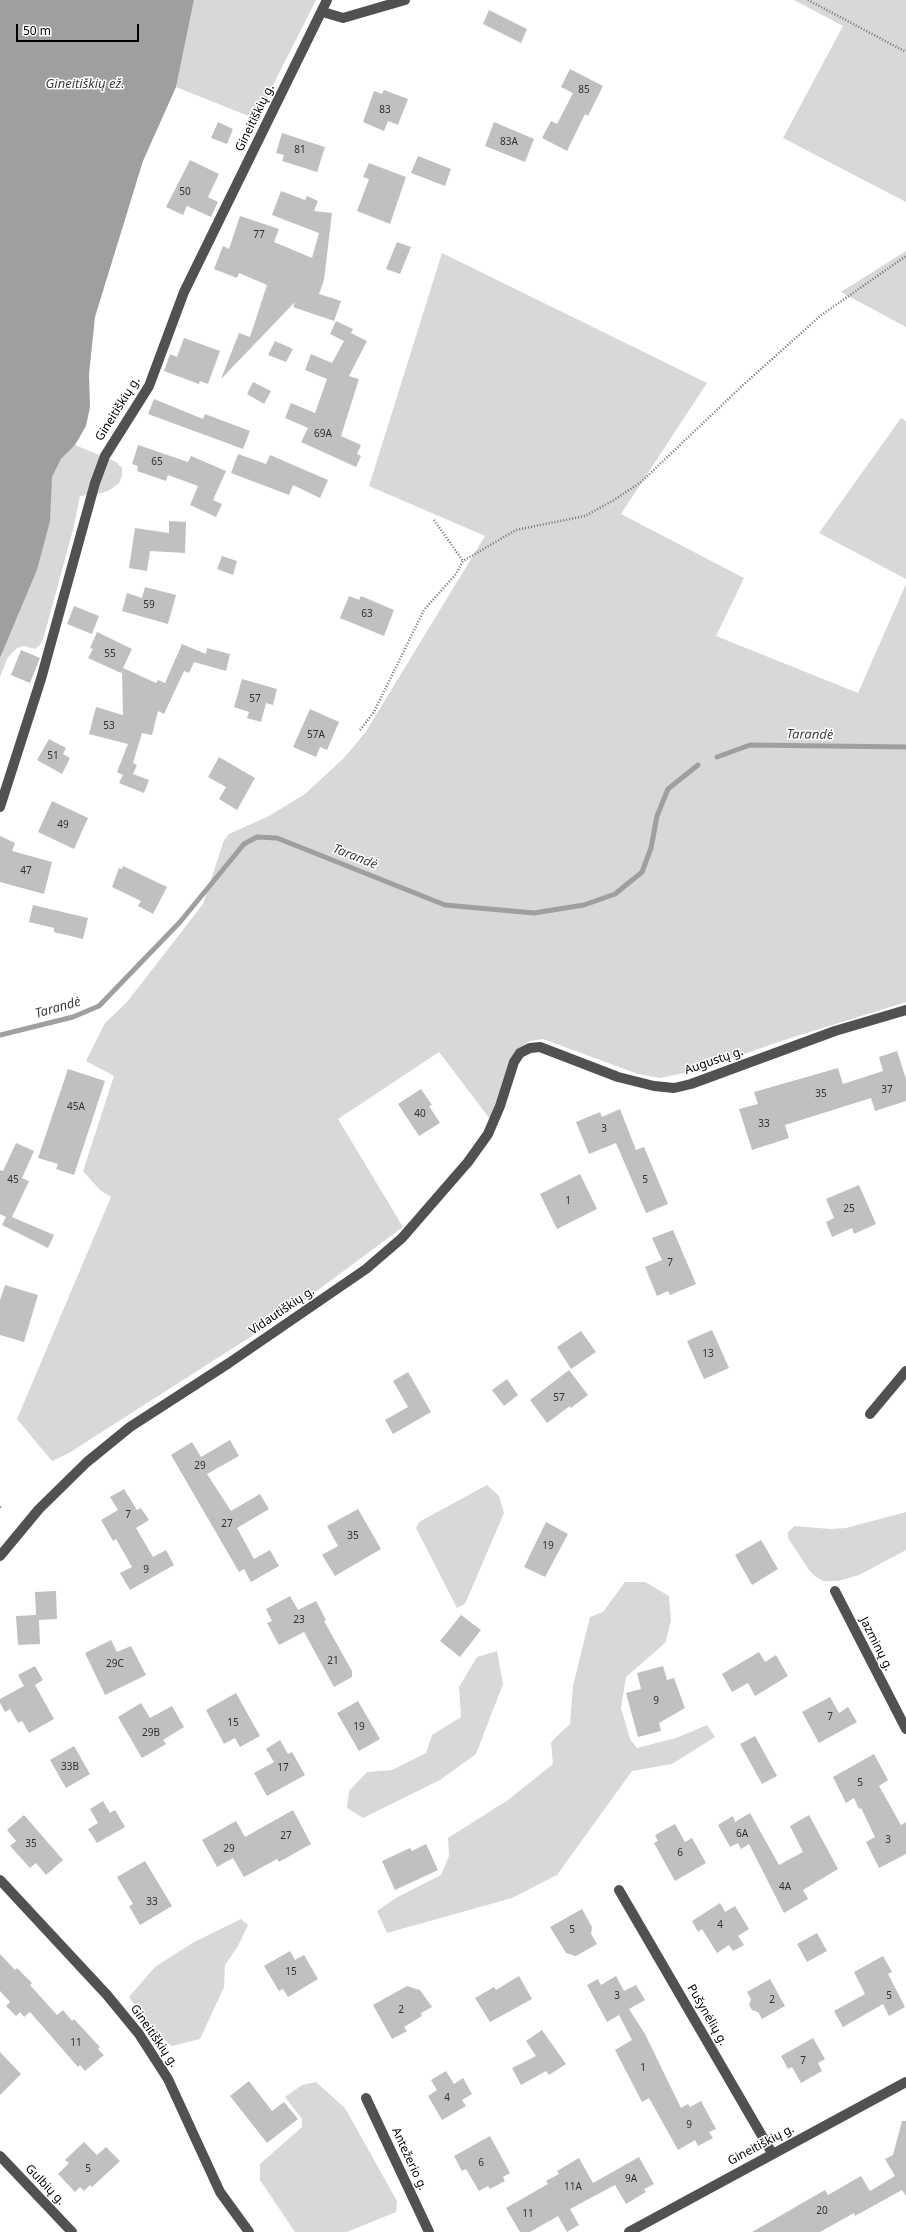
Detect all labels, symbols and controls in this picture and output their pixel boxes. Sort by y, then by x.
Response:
scale bar [18,16,141,42]
text: 50 m [23,22,51,39]
water label: Gineitiškių ež. [46,76,124,92]
street label: Gineitiškių g. [233,82,277,154]
house number: 85 [578,84,590,96]
house number: 83 [379,104,391,116]
house number: 83A [500,136,518,148]
house number: 81 [294,144,306,156]
house number: 50 [179,186,191,198]
house number: 77 [253,229,265,241]
street label: Gineitiškių g. [93,374,143,444]
house number: 69A [314,428,332,440]
house number: 65 [151,456,163,468]
house number: 59 [143,599,155,611]
house number: 63 [361,608,373,620]
house number: 55 [104,648,116,660]
house number: 57 [249,693,261,705]
house number: 53 [103,720,115,732]
water label: Tarandė [787,727,833,743]
house number: 57A [307,729,325,741]
house number: 51 [47,750,59,762]
house number: 49 [57,819,69,831]
water label: Tarandė [330,841,380,873]
house number: 47 [20,865,32,877]
water label: Tarandė [33,994,83,1022]
street label: Augustų g. [683,1044,745,1078]
house number: 37 [881,1084,893,1096]
house number: 35 [815,1088,827,1100]
house number: 45A [67,1101,85,1113]
house number: 40 [414,1108,426,1120]
house number: 33 [758,1118,770,1130]
house number: 3 [601,1123,607,1135]
house number: 45 [7,1174,19,1186]
house number: 5 [642,1174,648,1186]
house number: 1 [565,1195,571,1207]
house number: 25 [843,1203,855,1215]
house number: 7 [667,1257,673,1269]
street label: Vidautiškių g. [247,1284,317,1338]
house number: 13 [702,1348,714,1360]
house number: 57 [553,1392,565,1404]
house number: 29 [194,1460,206,1472]
house number: 7 [125,1509,131,1521]
house number: 27 [221,1518,233,1530]
house number: 35 [347,1530,359,1542]
house number: 19 [542,1540,554,1552]
house number: 9 [143,1564,149,1576]
house number: 23 [293,1614,305,1626]
street label: Jazminų g. [856,1615,896,1673]
house number: 21 [327,1655,339,1667]
house number: 29C [106,1658,124,1670]
house number: 9 [653,1695,659,1707]
house number: 7 [827,1711,833,1723]
house number: 15 [227,1717,239,1729]
house number: 19 [353,1721,365,1733]
house number: 29B [142,1727,160,1739]
house number: 33B [61,1761,79,1773]
house number: 17 [277,1762,289,1774]
house number: 5 [857,1777,863,1789]
house number: 6A [736,1828,748,1840]
house number: 27 [280,1830,292,1842]
house number: 3 [885,1834,891,1846]
house number: 35 [25,1838,37,1850]
house number: 29 [223,1843,235,1855]
house number: 6 [677,1847,683,1859]
house number: 4A [779,1881,791,1893]
house number: 33 [146,1896,158,1908]
house number: 4 [717,1919,723,1931]
house number: 5 [569,1924,575,1936]
house number: 15 [285,1966,297,1978]
street label: Pušynėlių g. [684,1982,730,2048]
house number: 3 [614,1990,620,2002]
house number: 5 [886,1990,892,2002]
house number: 2 [769,1994,775,2006]
street label: Gineitiškių g. [127,2002,181,2070]
house number: 2 [398,2004,404,2016]
house number: 11 [70,2037,82,2049]
house number: 7 [800,2055,806,2067]
house number: 1 [640,2062,646,2074]
house number: 4 [444,2092,450,2104]
house number: 9 [686,2119,692,2131]
street label: Gineitiškių g. [725,2122,797,2168]
street label: Antežerio g. [388,2125,430,2193]
house number: 6 [478,2157,484,2169]
street label: Gulbių g. [22,2162,68,2208]
house number: 5 [85,2163,91,2175]
house number: 9A [625,2173,637,2185]
house number: 11A [564,2181,582,2193]
house number: 20 [816,2205,828,2217]
house number: 11 [522,2208,534,2220]

